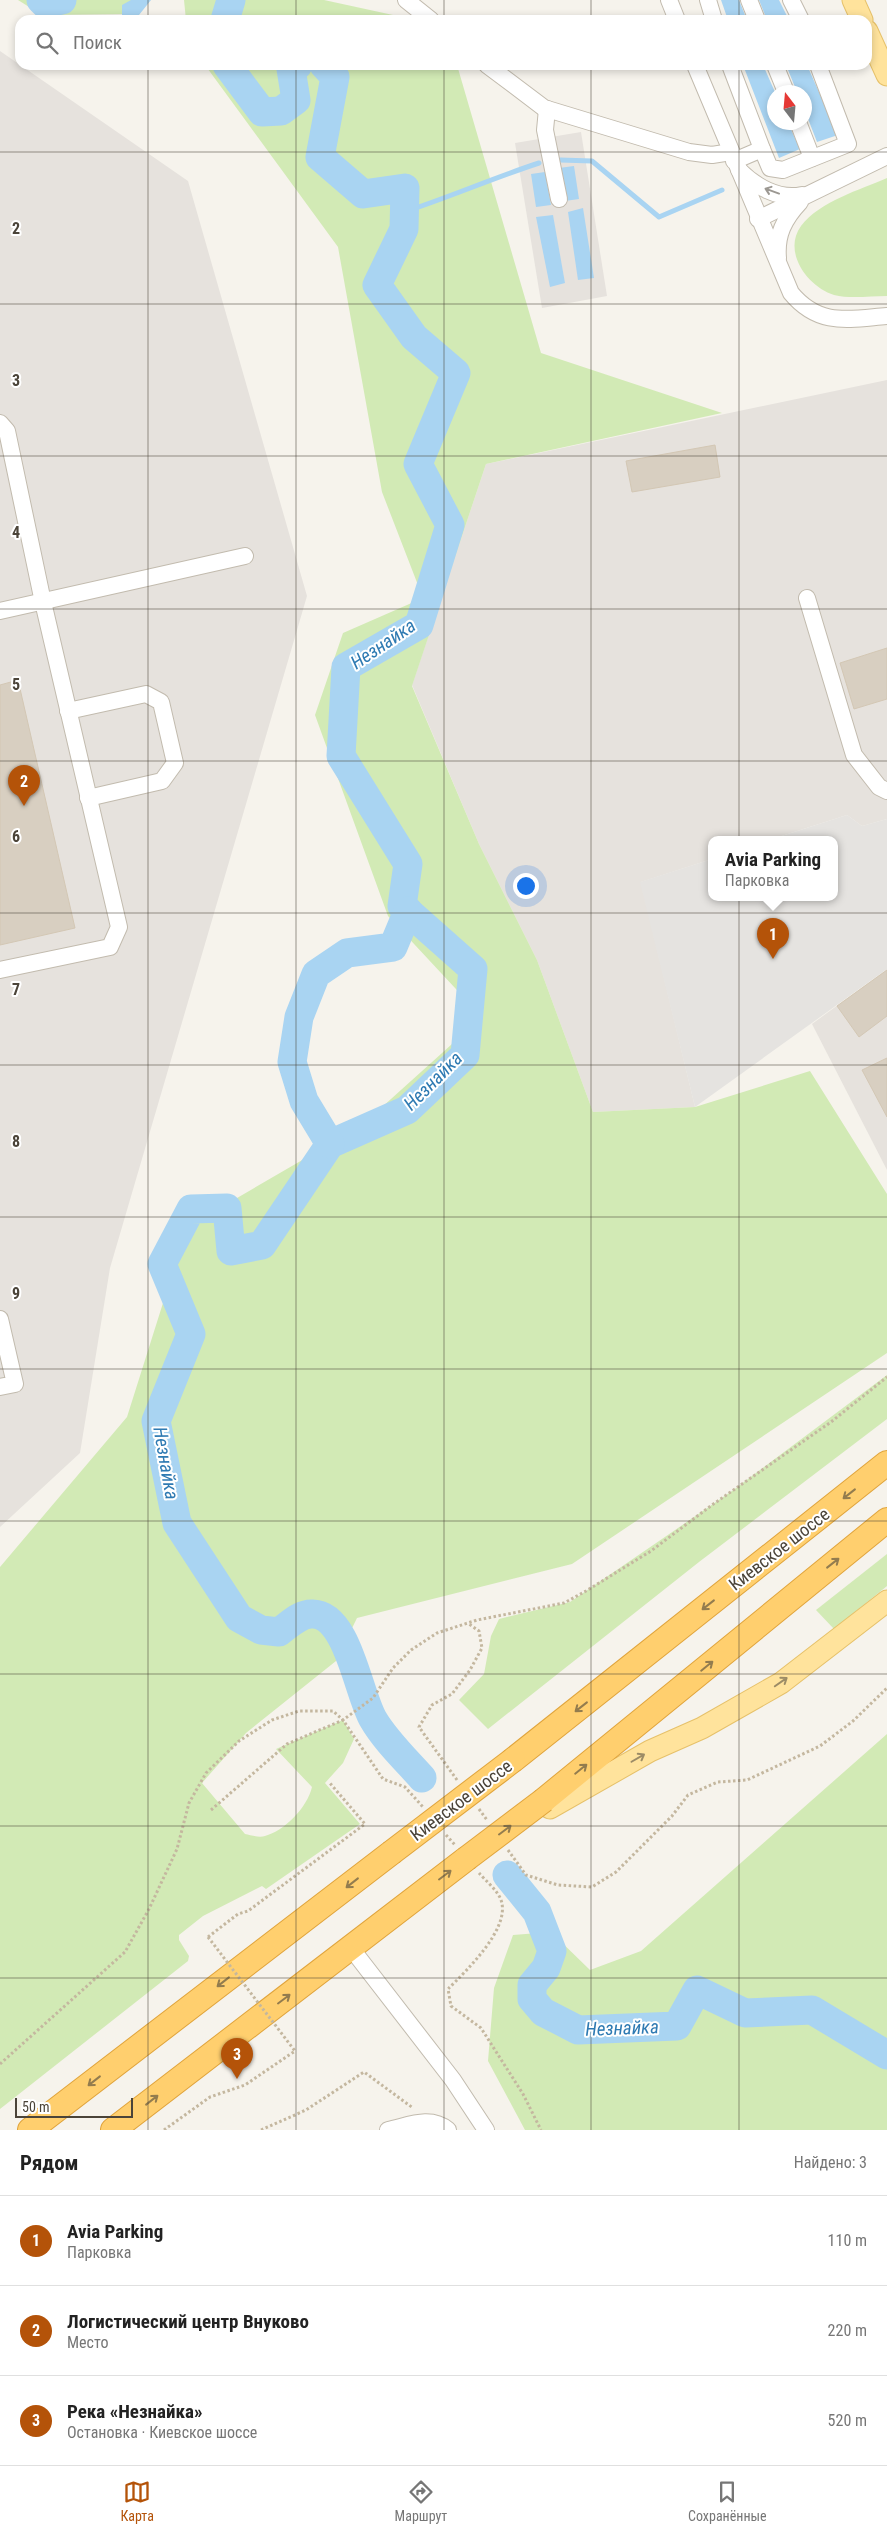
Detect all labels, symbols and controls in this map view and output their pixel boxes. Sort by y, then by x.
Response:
search box [15,15,872,70]
icon: search [33,29,61,57]
text: Поиск [73,31,122,54]
north arrow [767,85,812,130]
one-way arrow [764,186,780,195]
text: 2 [12,219,20,238]
text: 3 [12,371,20,390]
text: 4 [12,523,20,542]
water label: Незнайка [346,614,420,674]
text: 5 [12,675,20,694]
pin: 2 [8,765,40,806]
text: 6 [12,827,20,846]
popup [708,836,838,901]
text: Avia Parking [725,848,821,871]
text: Парковка [725,871,789,890]
your location [513,873,539,899]
pin: 1 [757,918,789,959]
text: 7 [12,980,20,999]
water label: Незнайка [399,1047,467,1115]
text: 8 [12,1132,20,1151]
text: 9 [12,1284,20,1303]
water label: Незнайка [148,1425,184,1501]
one-way arrow [843,1488,856,1499]
street label: Киевское шоссе [725,1503,833,1595]
one-way arrow [826,1557,839,1568]
one-way arrow [702,1600,715,1611]
one-way arrow [700,1660,713,1671]
one-way arrow [774,1677,788,1687]
one-way arrow [575,1701,588,1712]
one-way arrow [630,1752,644,1762]
street label: Киевское шоссе [406,1755,516,1845]
one-way arrow [575,1763,588,1775]
one-way arrow [498,1824,511,1835]
one-way arrow [438,1870,451,1881]
one-way arrow [346,1878,359,1889]
one-way arrow [216,1977,230,1987]
one-way arrow [277,1994,291,2004]
water label: Незнайка [585,2015,659,2041]
pin: 3 [221,2038,253,2079]
one-way arrow [87,2076,101,2086]
scale bar [15,2095,132,2118]
one-way arrow [145,2095,158,2106]
text: 50 m [22,2099,50,2115]
text: Рядом [20,2151,79,2175]
text: Найдено: 3 [794,2153,867,2172]
text: Avia Parking [67,2220,163,2243]
text: 1 [32,2231,40,2250]
text: 110 m [828,2231,867,2250]
text: Парковка [67,2243,131,2262]
text: Логистический центр Внуково [67,2310,309,2333]
text: 2 [32,2321,40,2340]
text: 220 m [828,2321,867,2340]
text: Место [67,2333,108,2352]
text: Река «Незнайка» [67,2400,203,2423]
text: 3 [32,2411,40,2430]
text: 520 m [828,2411,867,2430]
text: Остановка · Киевское шоссе [67,2423,257,2442]
tab: Карта [120,2478,154,2524]
tab: Маршрут [395,2478,447,2524]
tab: Сохранённые [688,2478,767,2524]

